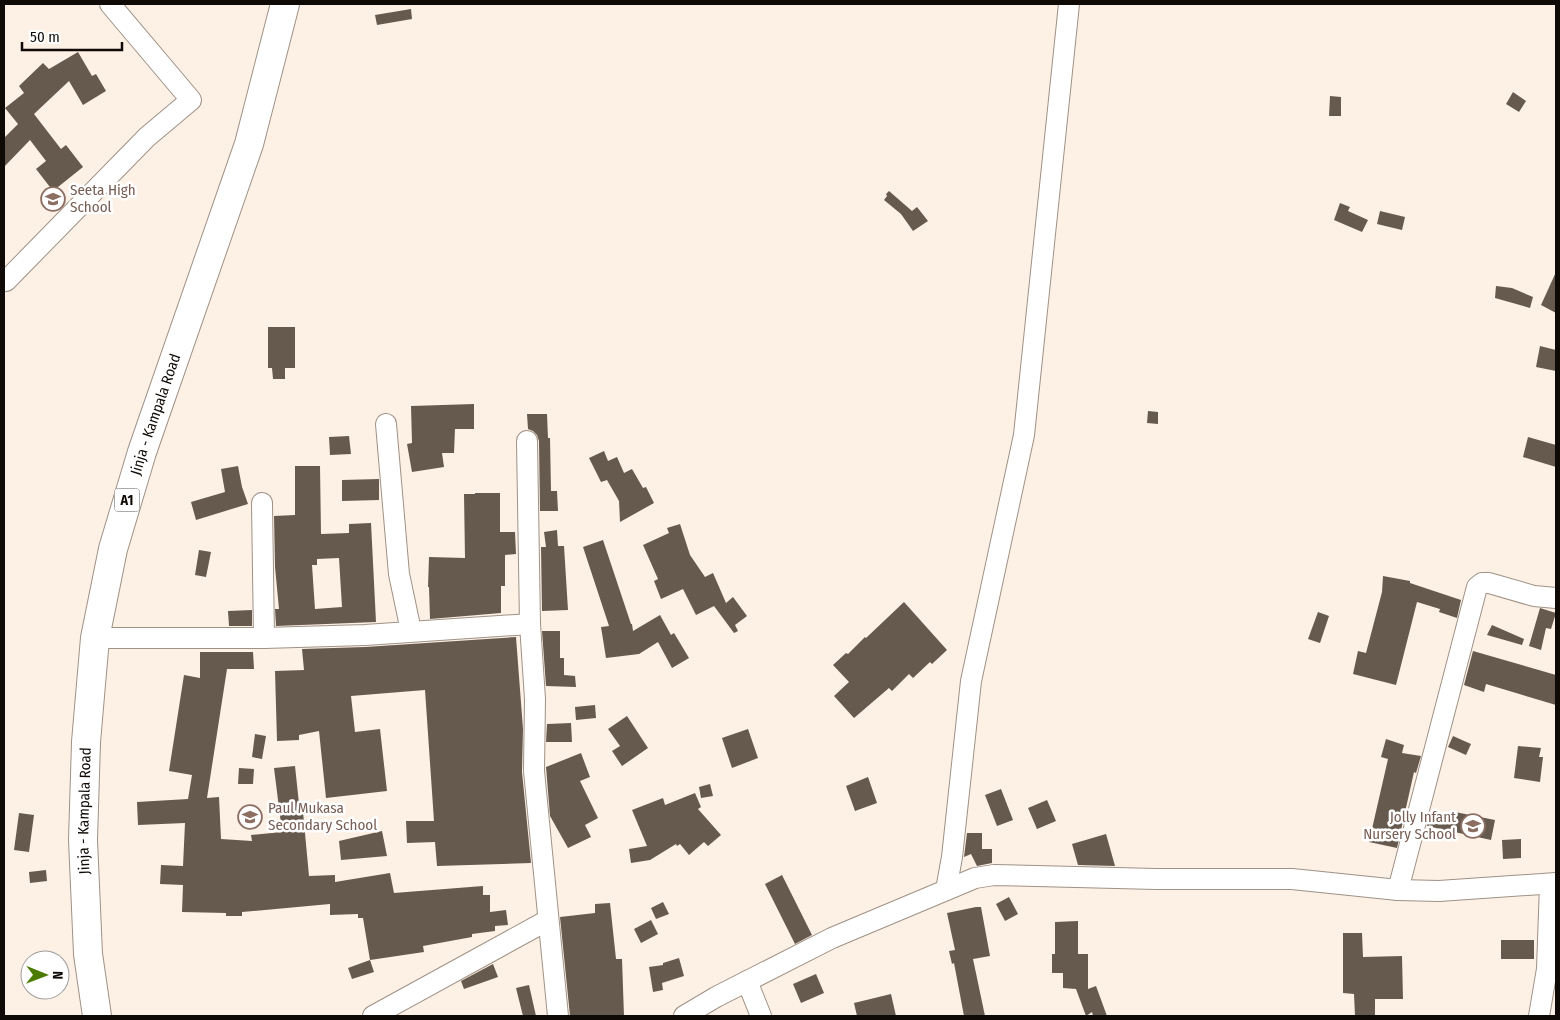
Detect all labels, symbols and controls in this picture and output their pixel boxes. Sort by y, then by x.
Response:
scale bar [22,20,122,52]
text: 50 m [30,28,60,46]
place label: Seeta High School [70,181,136,216]
school or university icon: Seeta High School [40,186,66,212]
street label: Jinja - Kampala Road [127,351,184,477]
road number: A1 [114,488,140,512]
street label: Jinja - Kampala Road [74,747,95,875]
place label: Paul Mukasa Secondary School [268,799,377,834]
school or university icon: Paul Mukasa Secondary School [237,804,263,830]
place label: Jolly Infant Nursery School [1363,808,1456,843]
school or university icon: Jolly Infant Nursery School [1460,813,1486,839]
north arrow [20,950,70,1000]
text: N [49,971,66,980]

